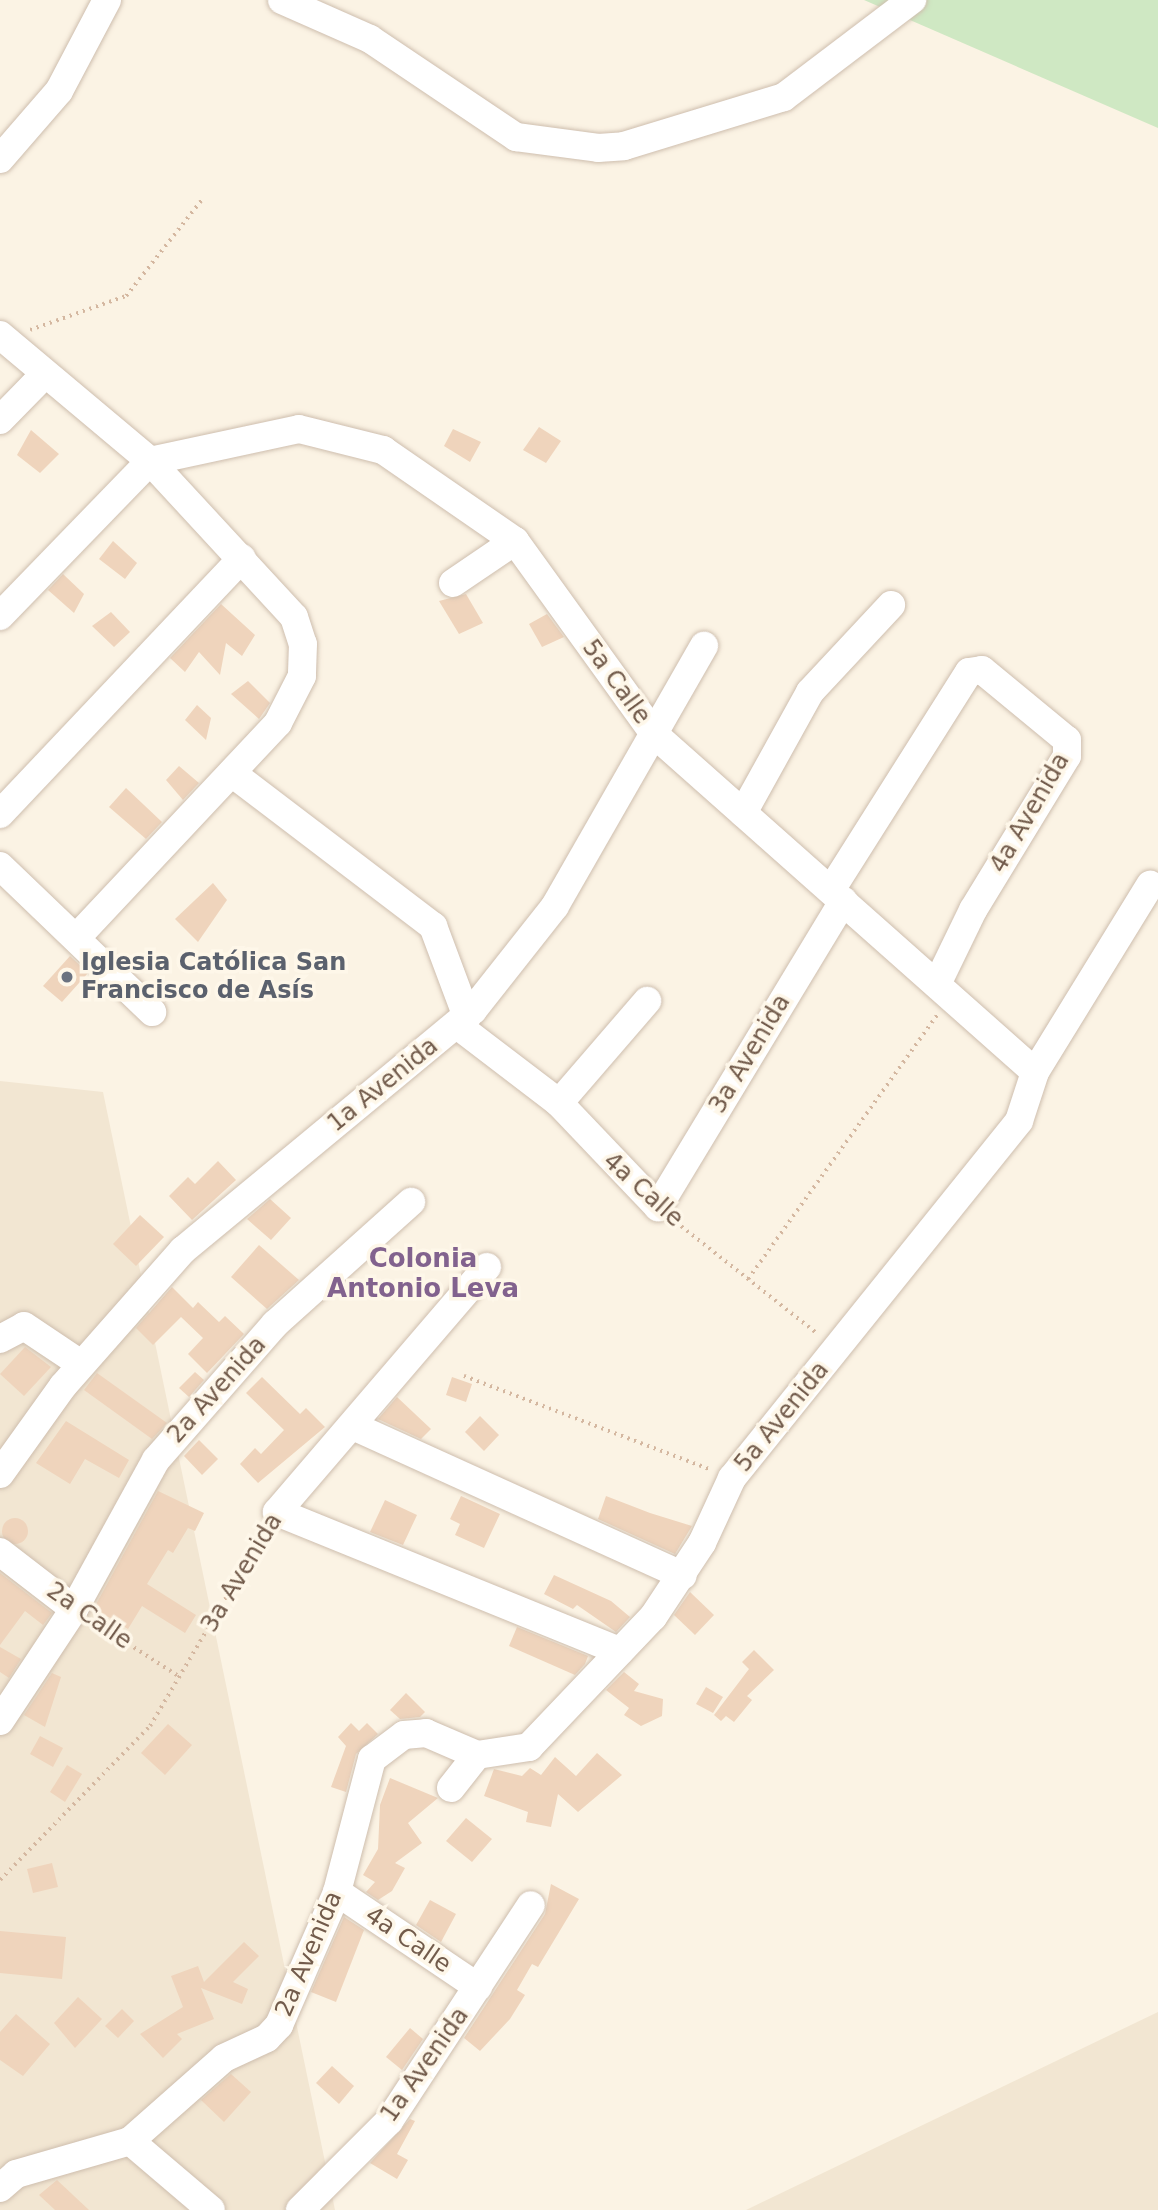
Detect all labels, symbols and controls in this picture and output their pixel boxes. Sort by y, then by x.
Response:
street label: 5a Calle [576,634,656,730]
street label: 4a Avenida [984,748,1076,878]
place label: Iglesia Católica San Francisco de Asís [81,949,346,1005]
marker: Iglesia Católica San Francisco de Asís [59,969,75,985]
street label: 3a Avenida [703,989,797,1119]
street label: 1a Avenida [322,1032,444,1138]
street label: 4a Calle [597,1147,689,1233]
district label: Colonia Antonio Leva [327,1243,519,1304]
street label: 2a Avenida [162,1331,272,1449]
street label: 5a Avenida [729,1356,835,1478]
street label: 3a Avenida [195,1508,289,1638]
street label: 2a Calle [41,1576,137,1656]
street label: 2a Avenida [270,1887,348,2021]
street label: 4a Calle [360,1901,456,1979]
street label: 1a Avenida [375,2002,475,2128]

